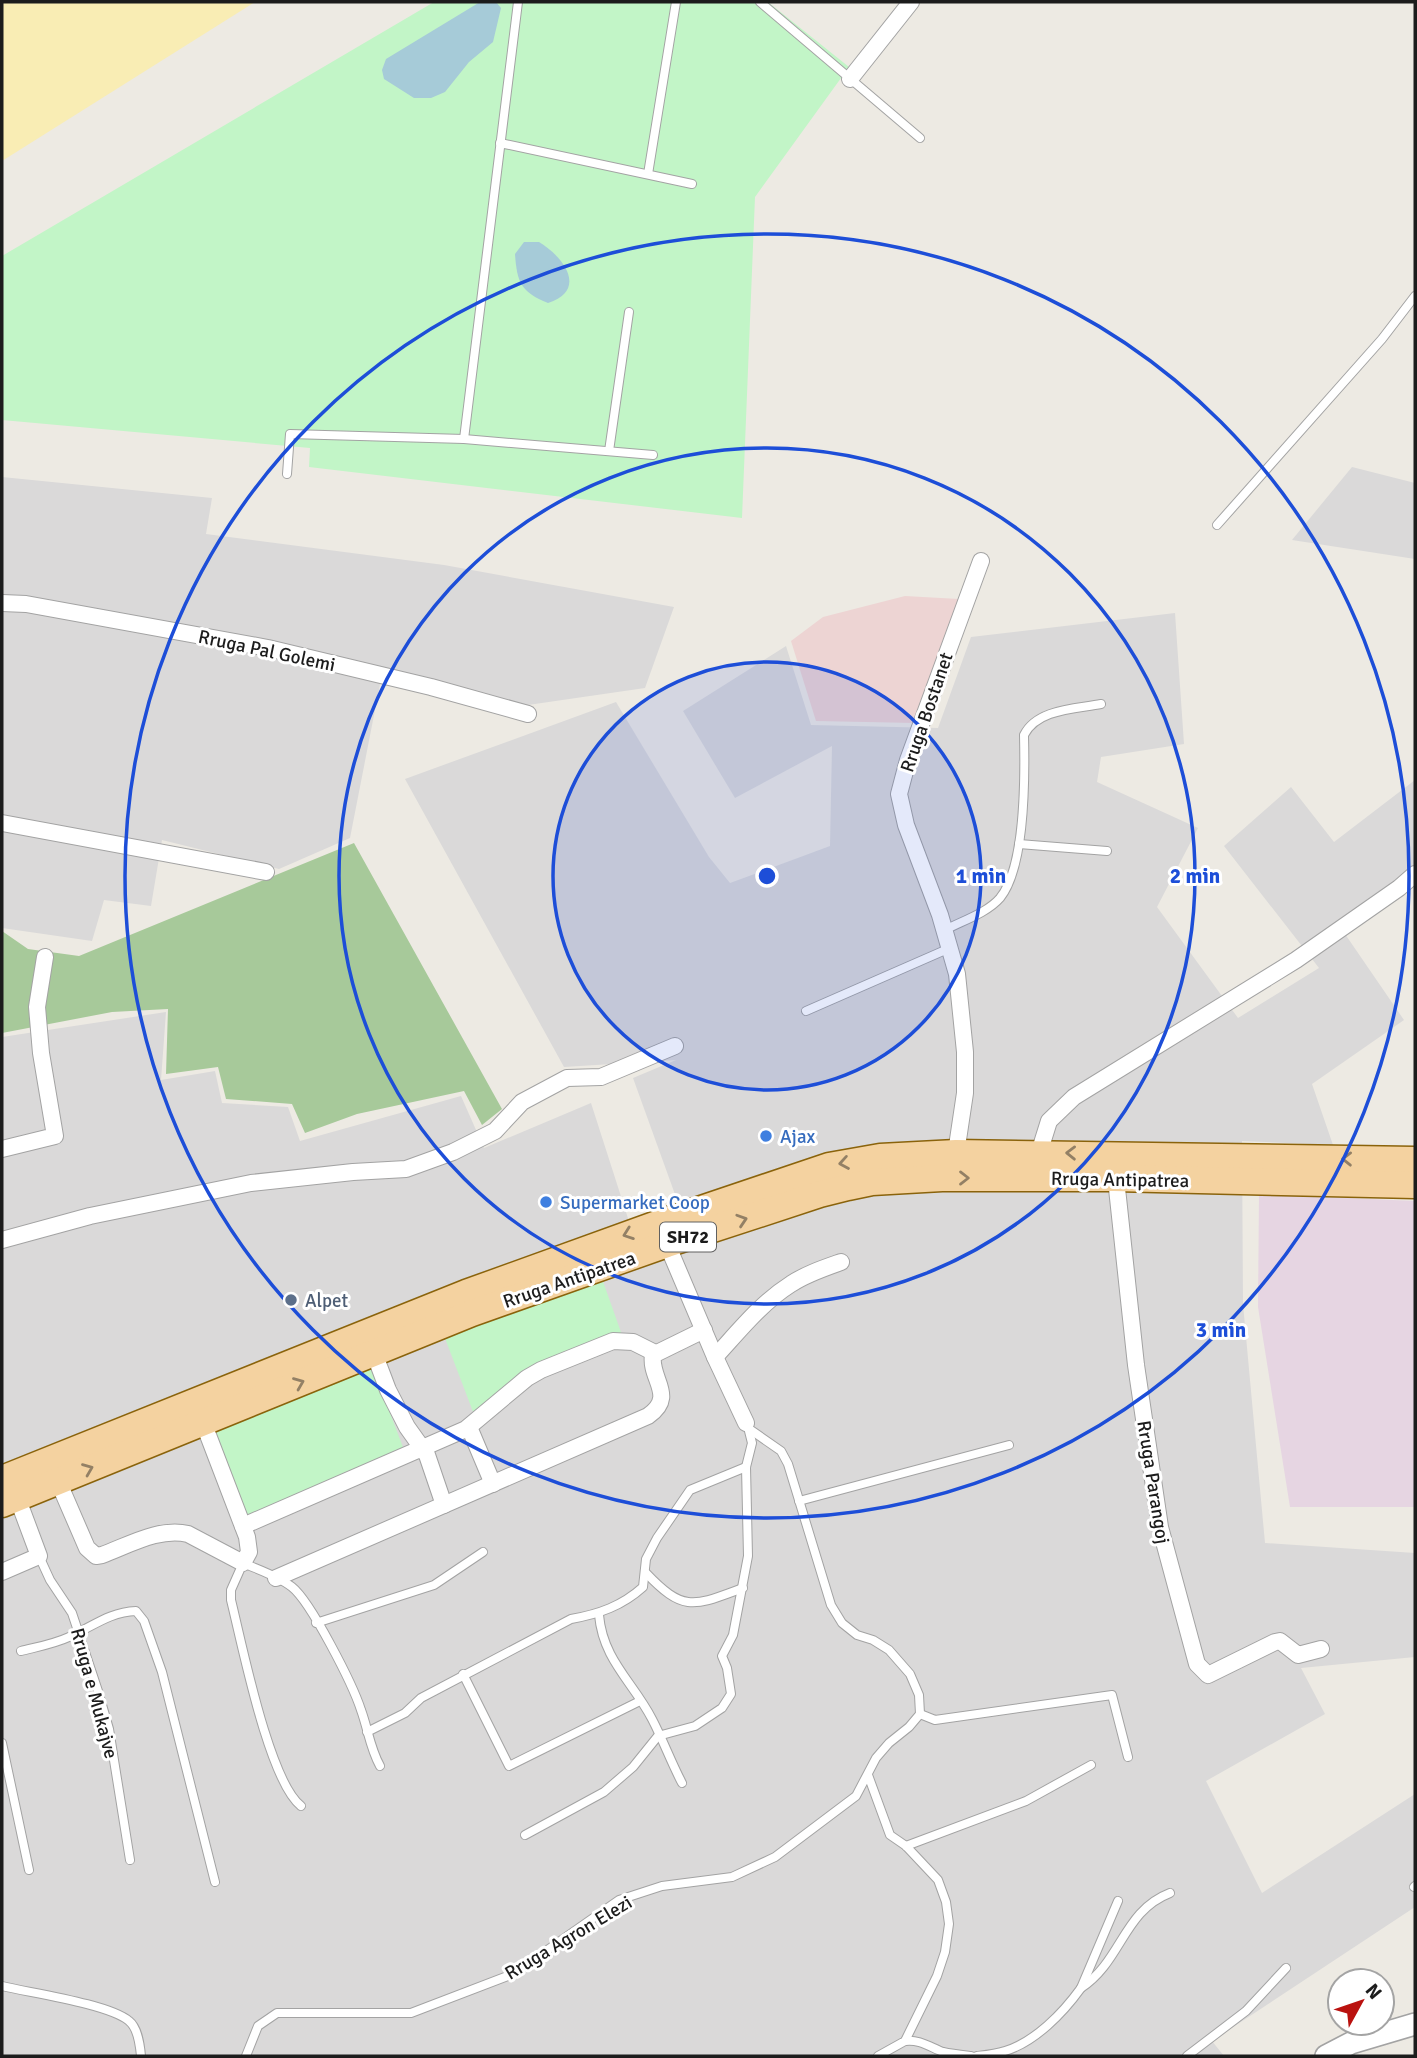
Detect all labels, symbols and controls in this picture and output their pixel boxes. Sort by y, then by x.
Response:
street label: Rruga Pal Golemi [196,625,338,677]
street label: Rruga Bostanet [895,649,959,775]
text: 1 min [956,863,1006,889]
text: 2 min [1170,863,1220,889]
centre of rings [755,864,779,888]
place label: Ajax [780,1125,816,1149]
marker: Ajax [758,1128,774,1144]
one-way arrow [1065,1146,1076,1161]
one-way arrow [1341,1151,1352,1167]
one-way arrow [838,1155,850,1170]
street label: Rruga Antipatrea [1051,1167,1189,1193]
one-way arrow [959,1170,969,1186]
place label: Supermarket Coop [560,1191,710,1215]
marker: Supermarket Coop [538,1194,554,1210]
one-way arrow [735,1213,747,1228]
road number: SH72 [660,1222,716,1252]
one-way arrow [622,1226,634,1240]
street label: Rruga Antipatrea [500,1246,639,1314]
place label: Alpet [305,1289,349,1313]
marker: Alpet [283,1292,299,1308]
text: 3 min [1196,1317,1246,1343]
one-way arrow [292,1378,304,1392]
street label: Rruga Parangoj [1131,1419,1175,1546]
one-way arrow [81,1463,93,1477]
street label: Rruga e Mukajve [65,1625,123,1761]
street label: Rruga Agron Elezi [500,1890,637,1985]
north arrow [1326,1967,1396,2037]
text: N [1360,1979,1387,2004]

